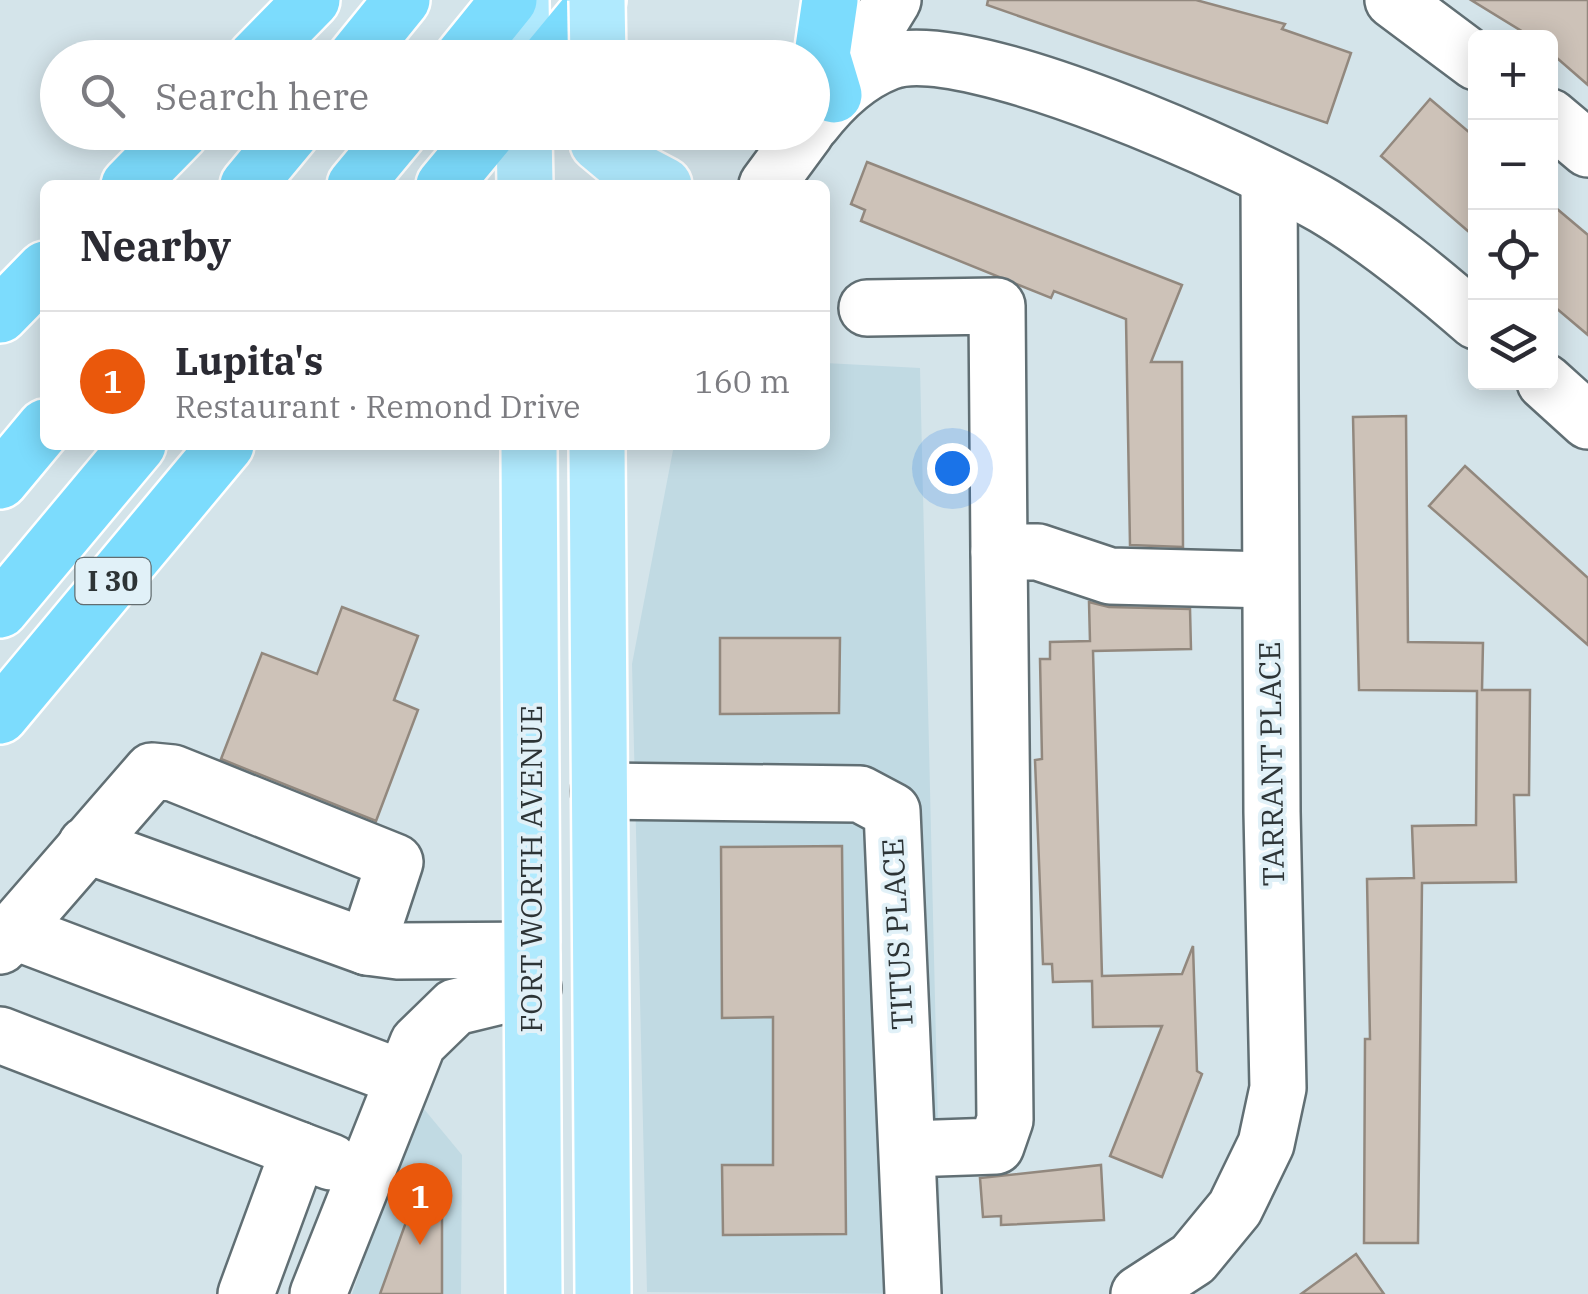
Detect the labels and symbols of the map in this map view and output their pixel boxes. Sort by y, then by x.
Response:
your location [927,443,978,494]
road number: I 30 [76,558,150,604]
street label: TARRANT PLACE [1249,641,1292,887]
street label: FORT WORTH AVENUE [511,705,550,1033]
street label: TITUS PLACE [872,837,921,1031]
pin: 1 [388,1162,452,1245]

